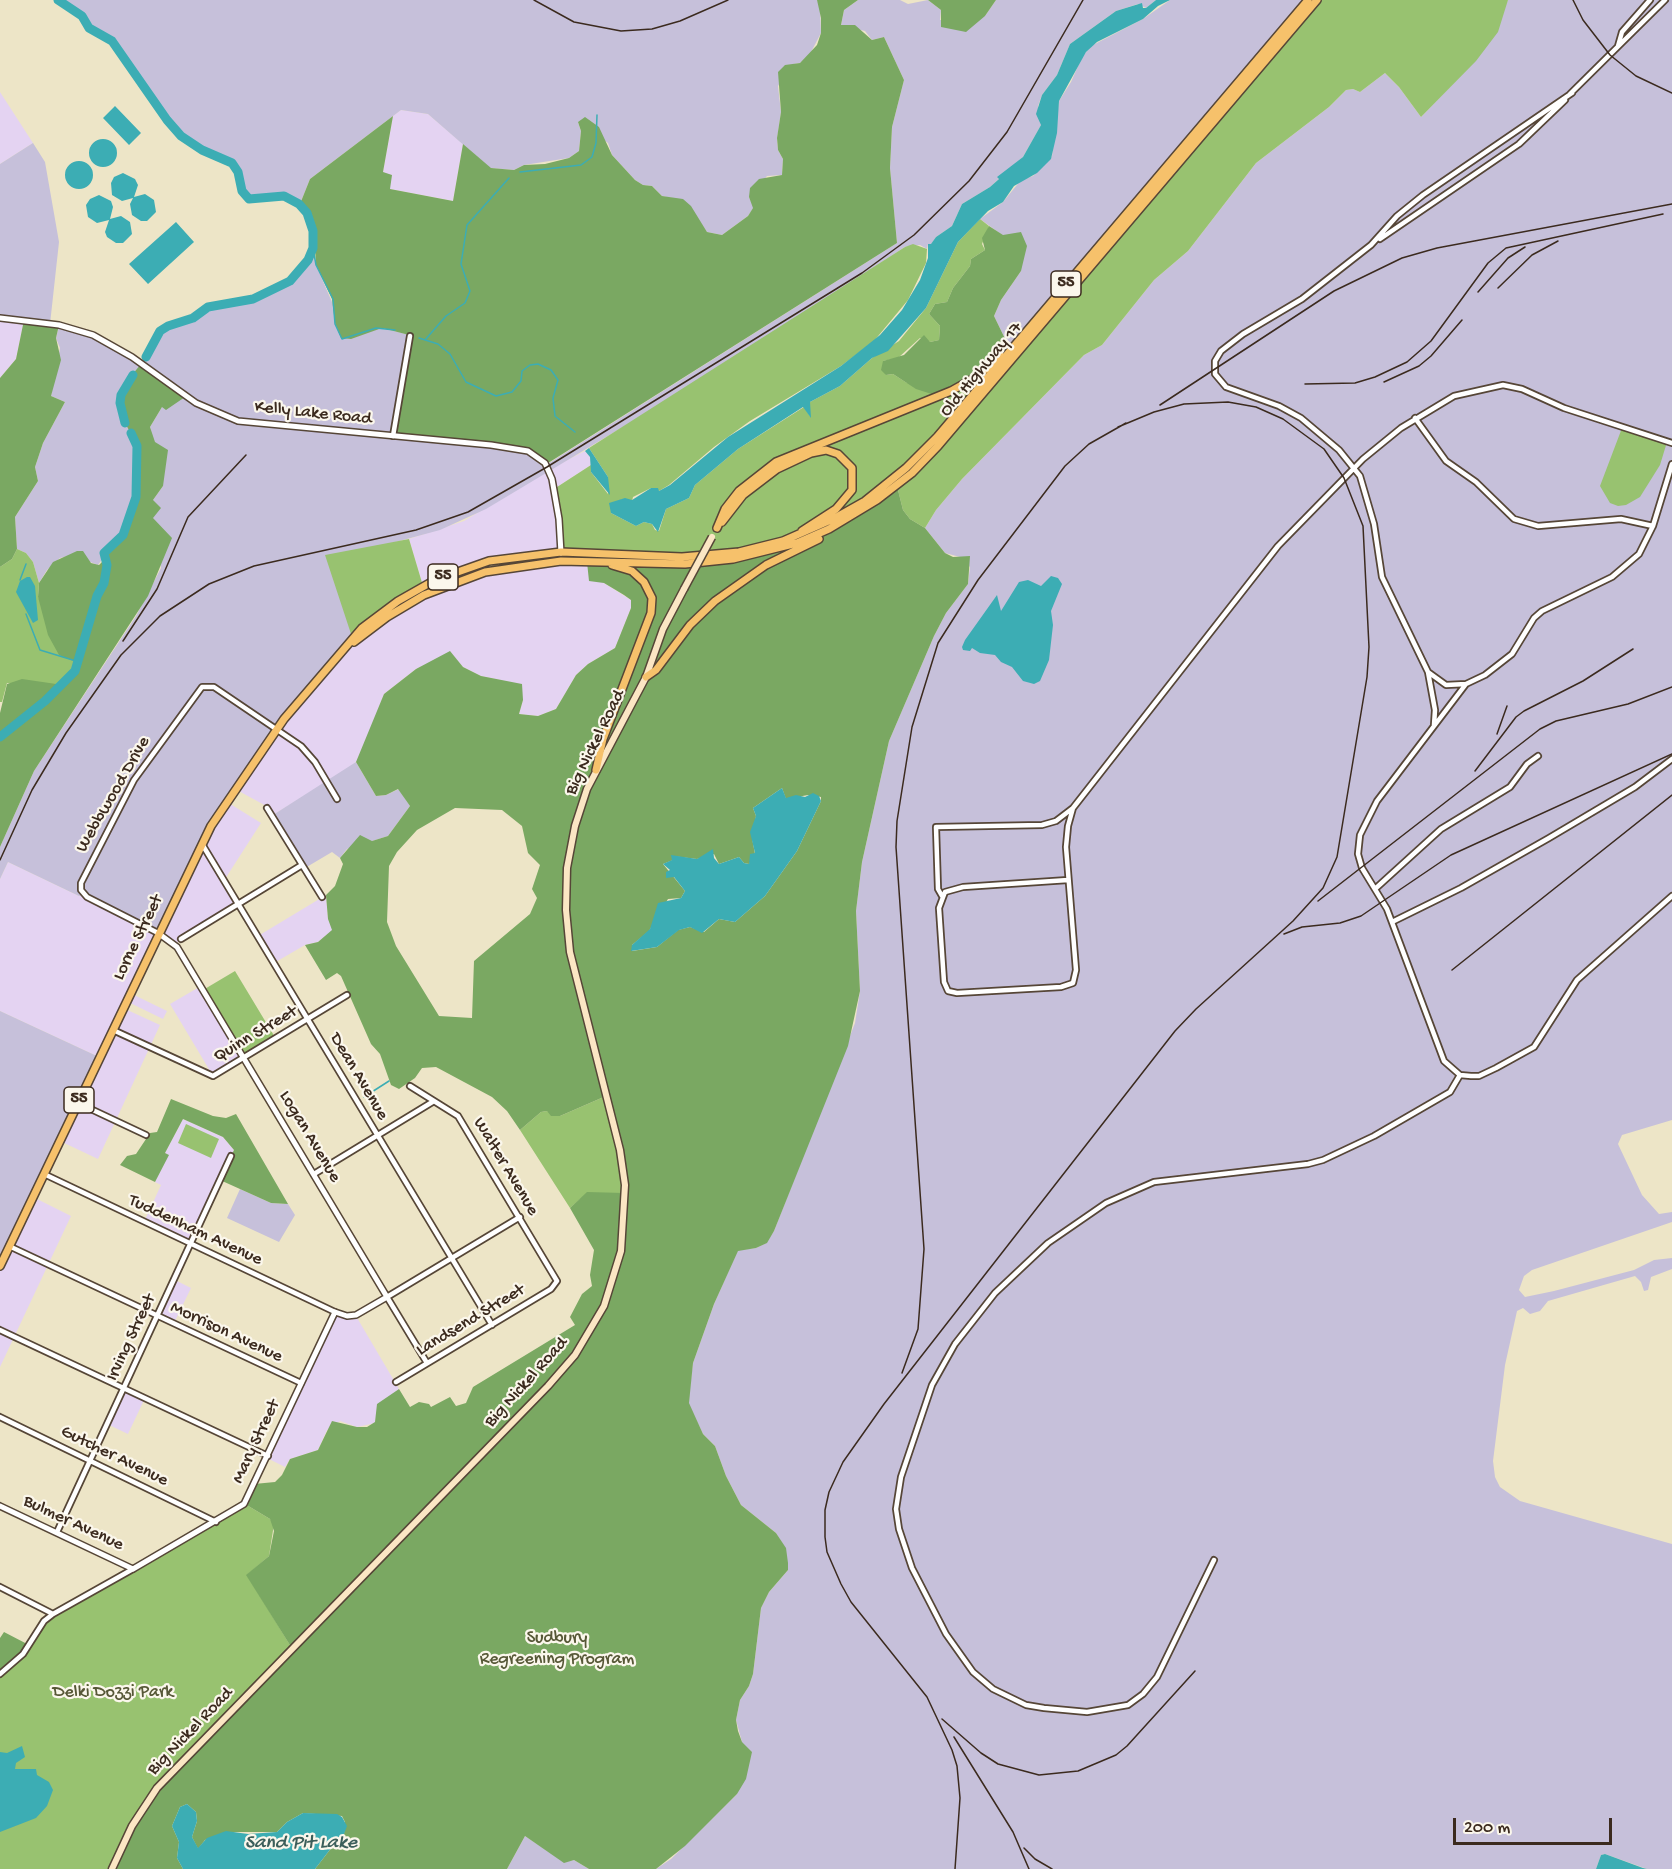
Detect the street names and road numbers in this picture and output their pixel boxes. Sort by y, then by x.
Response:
road number: 55 [1051,271,1081,297]
street label: Old Highway 17 [936,318,1028,422]
street label: Kelly Lake Road [253,397,373,431]
road number: 55 [428,564,458,590]
street label: Big Nickel Road [561,687,631,799]
street label: Webbwood Drive [72,733,156,857]
street label: Lorne Street [109,892,169,984]
street label: Quinn Street [210,1002,302,1068]
street label: Dean Avenue [324,1029,392,1125]
road number: 55 [64,1087,94,1113]
street label: Logan Avenue [273,1087,345,1187]
street label: Walter Avenue [467,1114,543,1220]
street label: Tuddenham Avenue [125,1191,265,1271]
street label: Landsend Street [413,1280,529,1362]
street label: Irving Street [102,1291,162,1385]
street label: Morrison Avenue [166,1298,286,1368]
street label: Big Nickel Road [481,1333,573,1433]
street label: Mary Street [228,1397,286,1487]
street label: Gutcher Avenue [57,1422,171,1492]
street label: Bulmer Avenue [19,1491,127,1557]
street label: Big Nickel Road [144,1683,238,1781]

